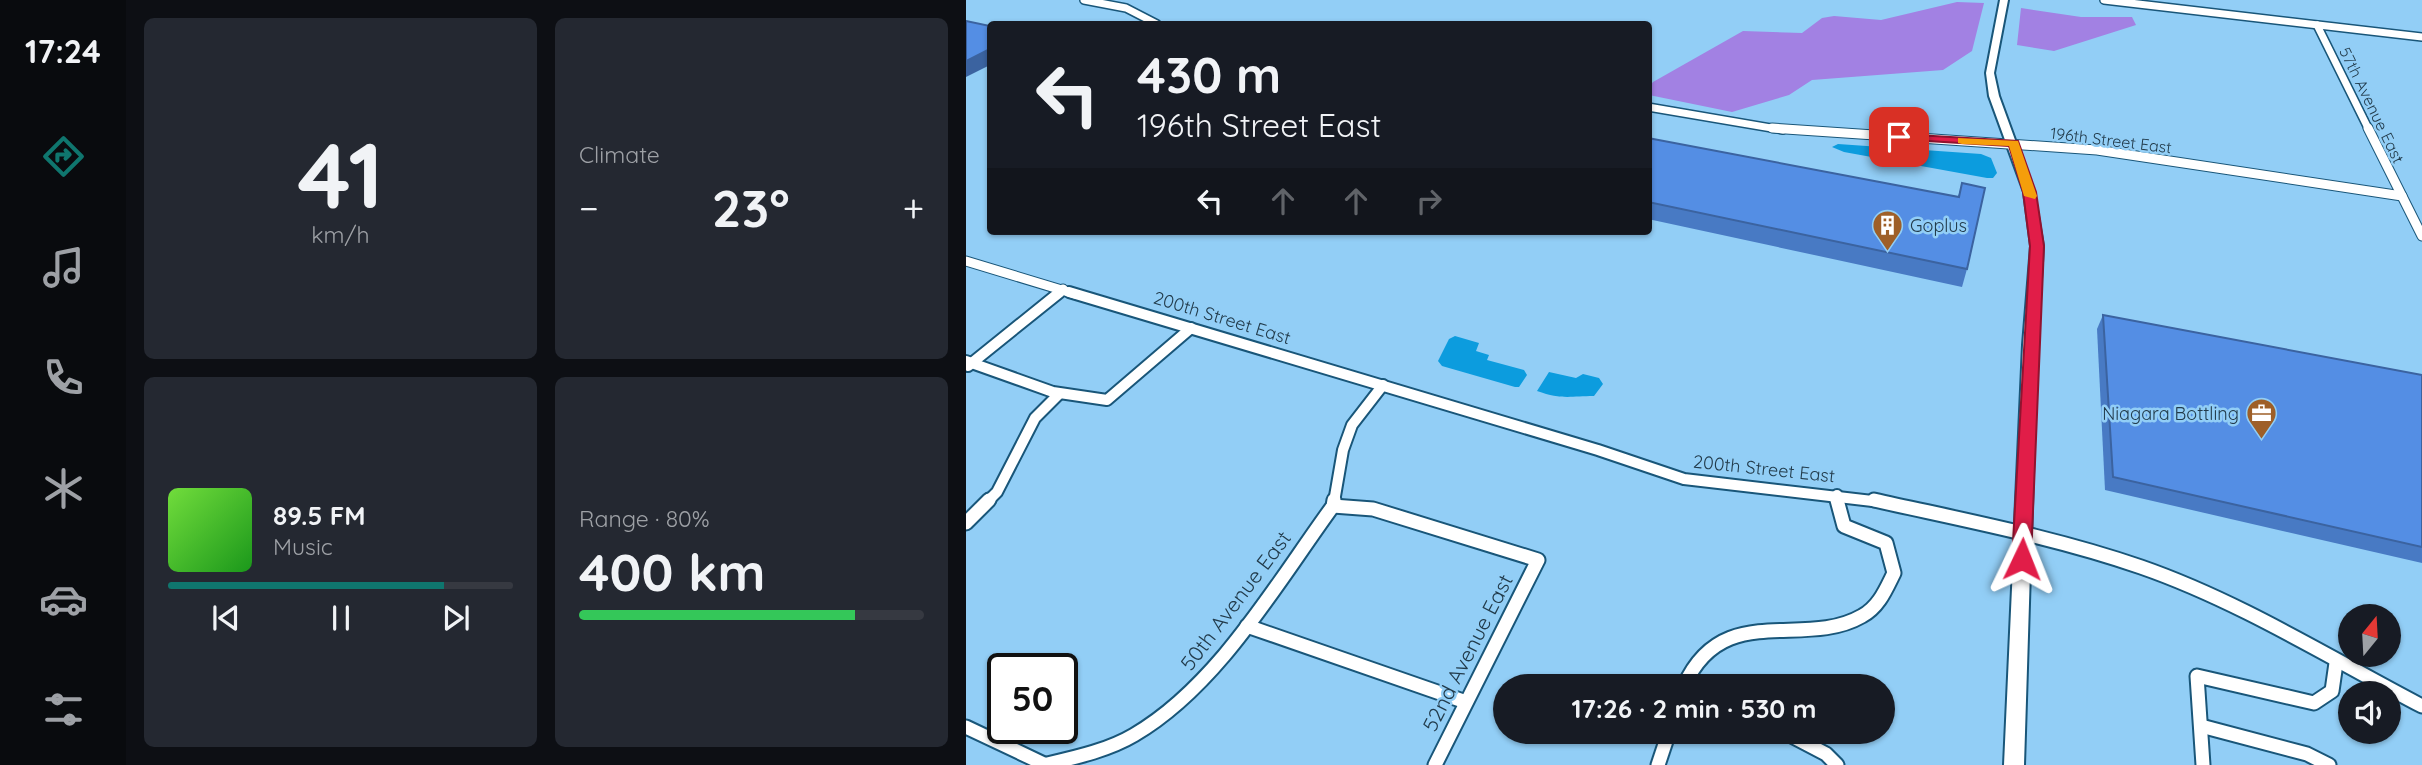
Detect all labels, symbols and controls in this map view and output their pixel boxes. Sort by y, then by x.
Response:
text: 17:24 [25,31,101,71]
text: 430 m [1137,44,1281,105]
street label: 57th Avenue East [2335,44,2409,166]
icon: left [1022,49,1113,140]
text: 196th Street East [1137,105,1381,145]
pin [1869,107,1929,167]
text: 41 [297,117,384,231]
icon: arrive [1880,118,1918,156]
street label: 196th Street East [2049,123,2173,157]
icon: directions [39,132,88,181]
text: Climate [579,140,660,169]
text: 23° [712,175,790,240]
icon: left [1191,182,1229,220]
icon: ahead [1264,182,1302,220]
icon: ahead [1337,182,1375,220]
icon: right [1410,182,1448,220]
text: − [579,184,599,232]
text: + [903,184,924,232]
building icon: Goplus [1870,209,1904,253]
place label: Goplus [1910,214,1967,237]
text: km/h [311,220,370,249]
icon: music [39,243,88,292]
street label: 200th Street East [1151,286,1294,349]
icon: phone [39,353,88,402]
office icon: Niagara Bottling [2245,397,2279,441]
place label: Niagara Bottling [2102,402,2239,425]
street label: 200th Street East [1692,450,1836,487]
icon: climate [39,464,88,513]
text: 89.5 FM [273,499,366,532]
text: Range · 80% [579,504,710,533]
position arrow [1985,522,2059,596]
street label: 50th Avenue East [1174,526,1296,675]
text: Music [273,532,333,561]
text: 400 km [579,539,766,604]
street label: 52nd Avenue East [1416,570,1518,735]
icon: car [39,575,88,624]
icon: previous [207,599,245,637]
icon: pause [322,599,360,637]
icon: next [437,599,475,637]
north arrow [2338,604,2401,667]
map controls [2338,604,2401,744]
speed limit sign: 50 [987,653,1078,744]
button: sound [2338,681,2401,744]
icon: filters [39,685,88,734]
text: 17:26 · 2 min · 530 m [1571,692,1817,725]

